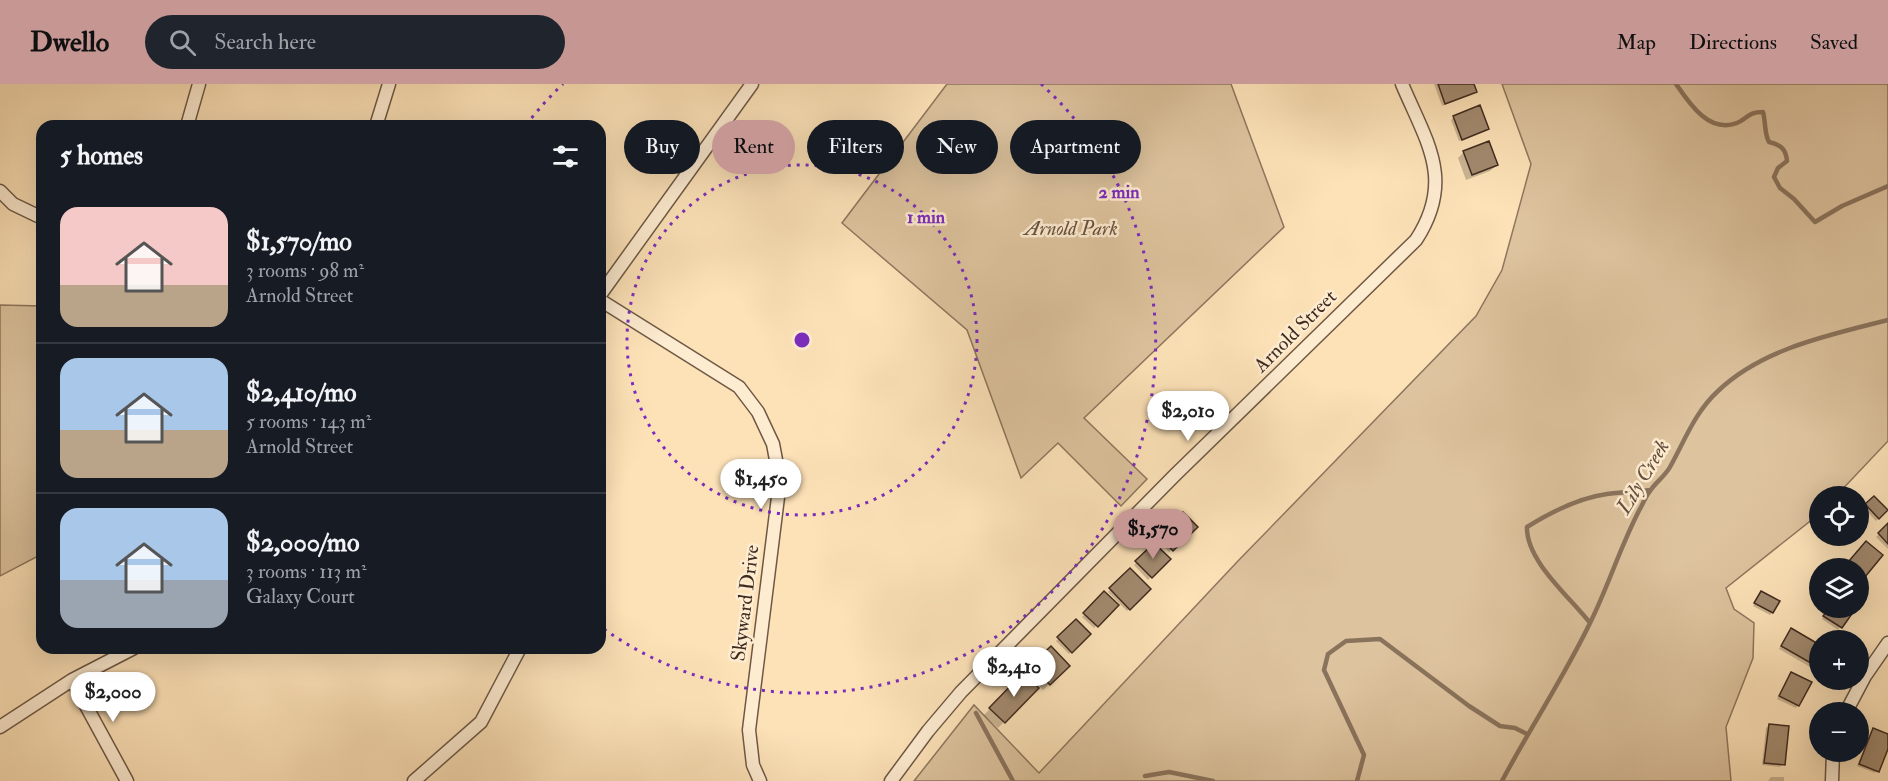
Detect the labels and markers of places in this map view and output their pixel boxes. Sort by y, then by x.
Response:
centre of rings [792,330,812,350]
pin: $2,010 [1139,391,1237,442]
pin: $1,450 [712,459,810,510]
pin: $1,570 [1104,509,1202,560]
pin: $2,410 [965,647,1063,698]
pin: $2,000 [64,672,162,723]

